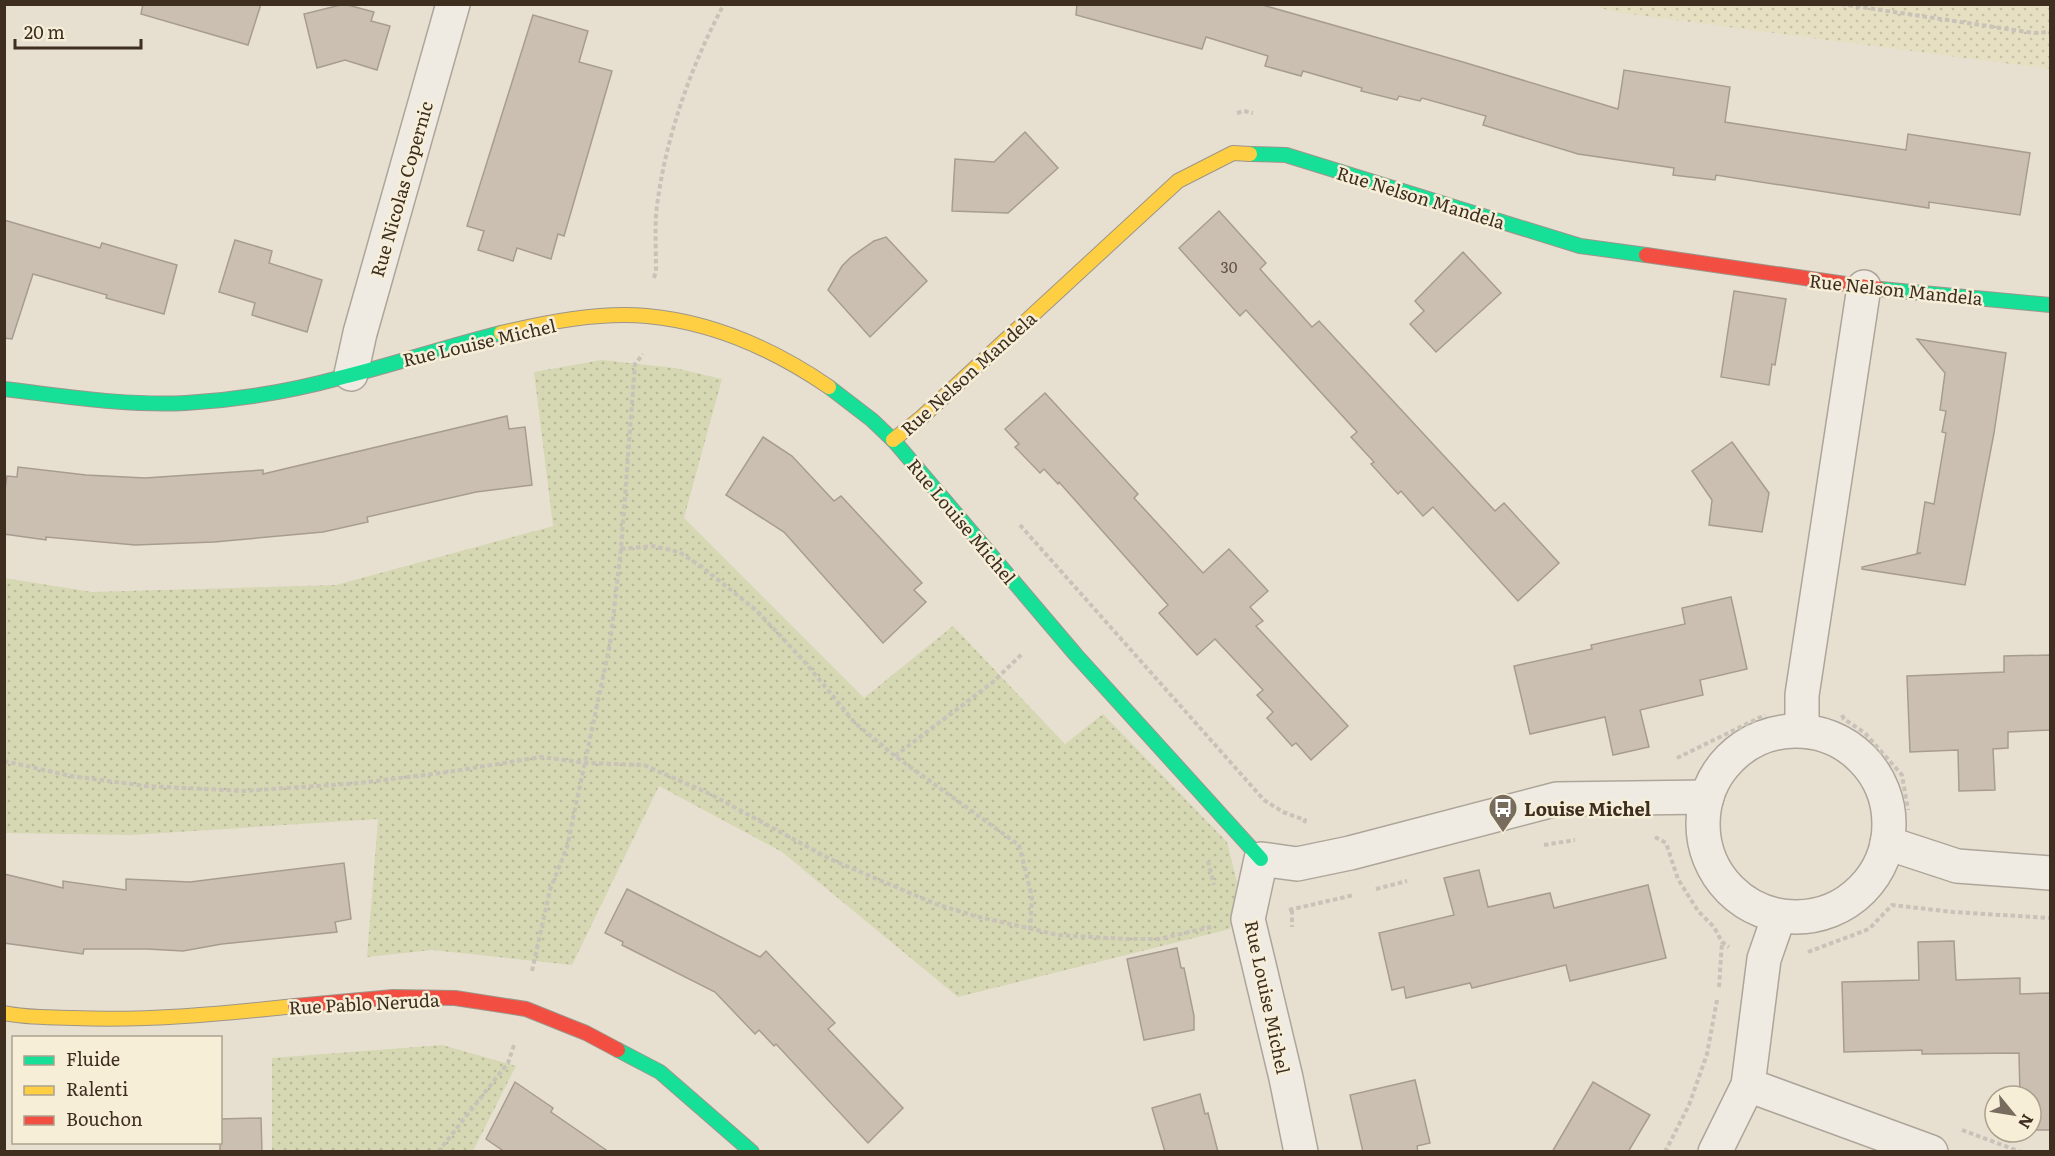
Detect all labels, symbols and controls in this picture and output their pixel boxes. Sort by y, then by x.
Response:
scale bar [15,12,141,50]
text: 20 m [24,18,65,45]
street label: Rue Nicolas Copernic [363,98,439,280]
street label: Rue Nelson Mandela [1334,159,1509,236]
house number: 30 [1221,255,1238,278]
street label: Rue Nelson Mandela [1808,266,1984,312]
street label: Rue Nelson Mandela [894,304,1042,441]
street label: Rue Louise Michel [400,311,558,373]
street label: Rue Louise Michel [901,452,1023,590]
bus stop icon: Louise Michel [1487,792,1519,834]
place label: Louise Michel [1524,795,1652,822]
street label: Rue Louise Michel [1239,918,1297,1076]
street label: Rue Pablo Neruda [288,986,440,1020]
legend [12,1036,222,1144]
text: Fluide [66,1045,120,1072]
text: Ralenti [66,1075,128,1102]
north arrow [1983,1084,2043,1144]
text: Bouchon [66,1105,143,1132]
text: N [2013,1110,2041,1134]

